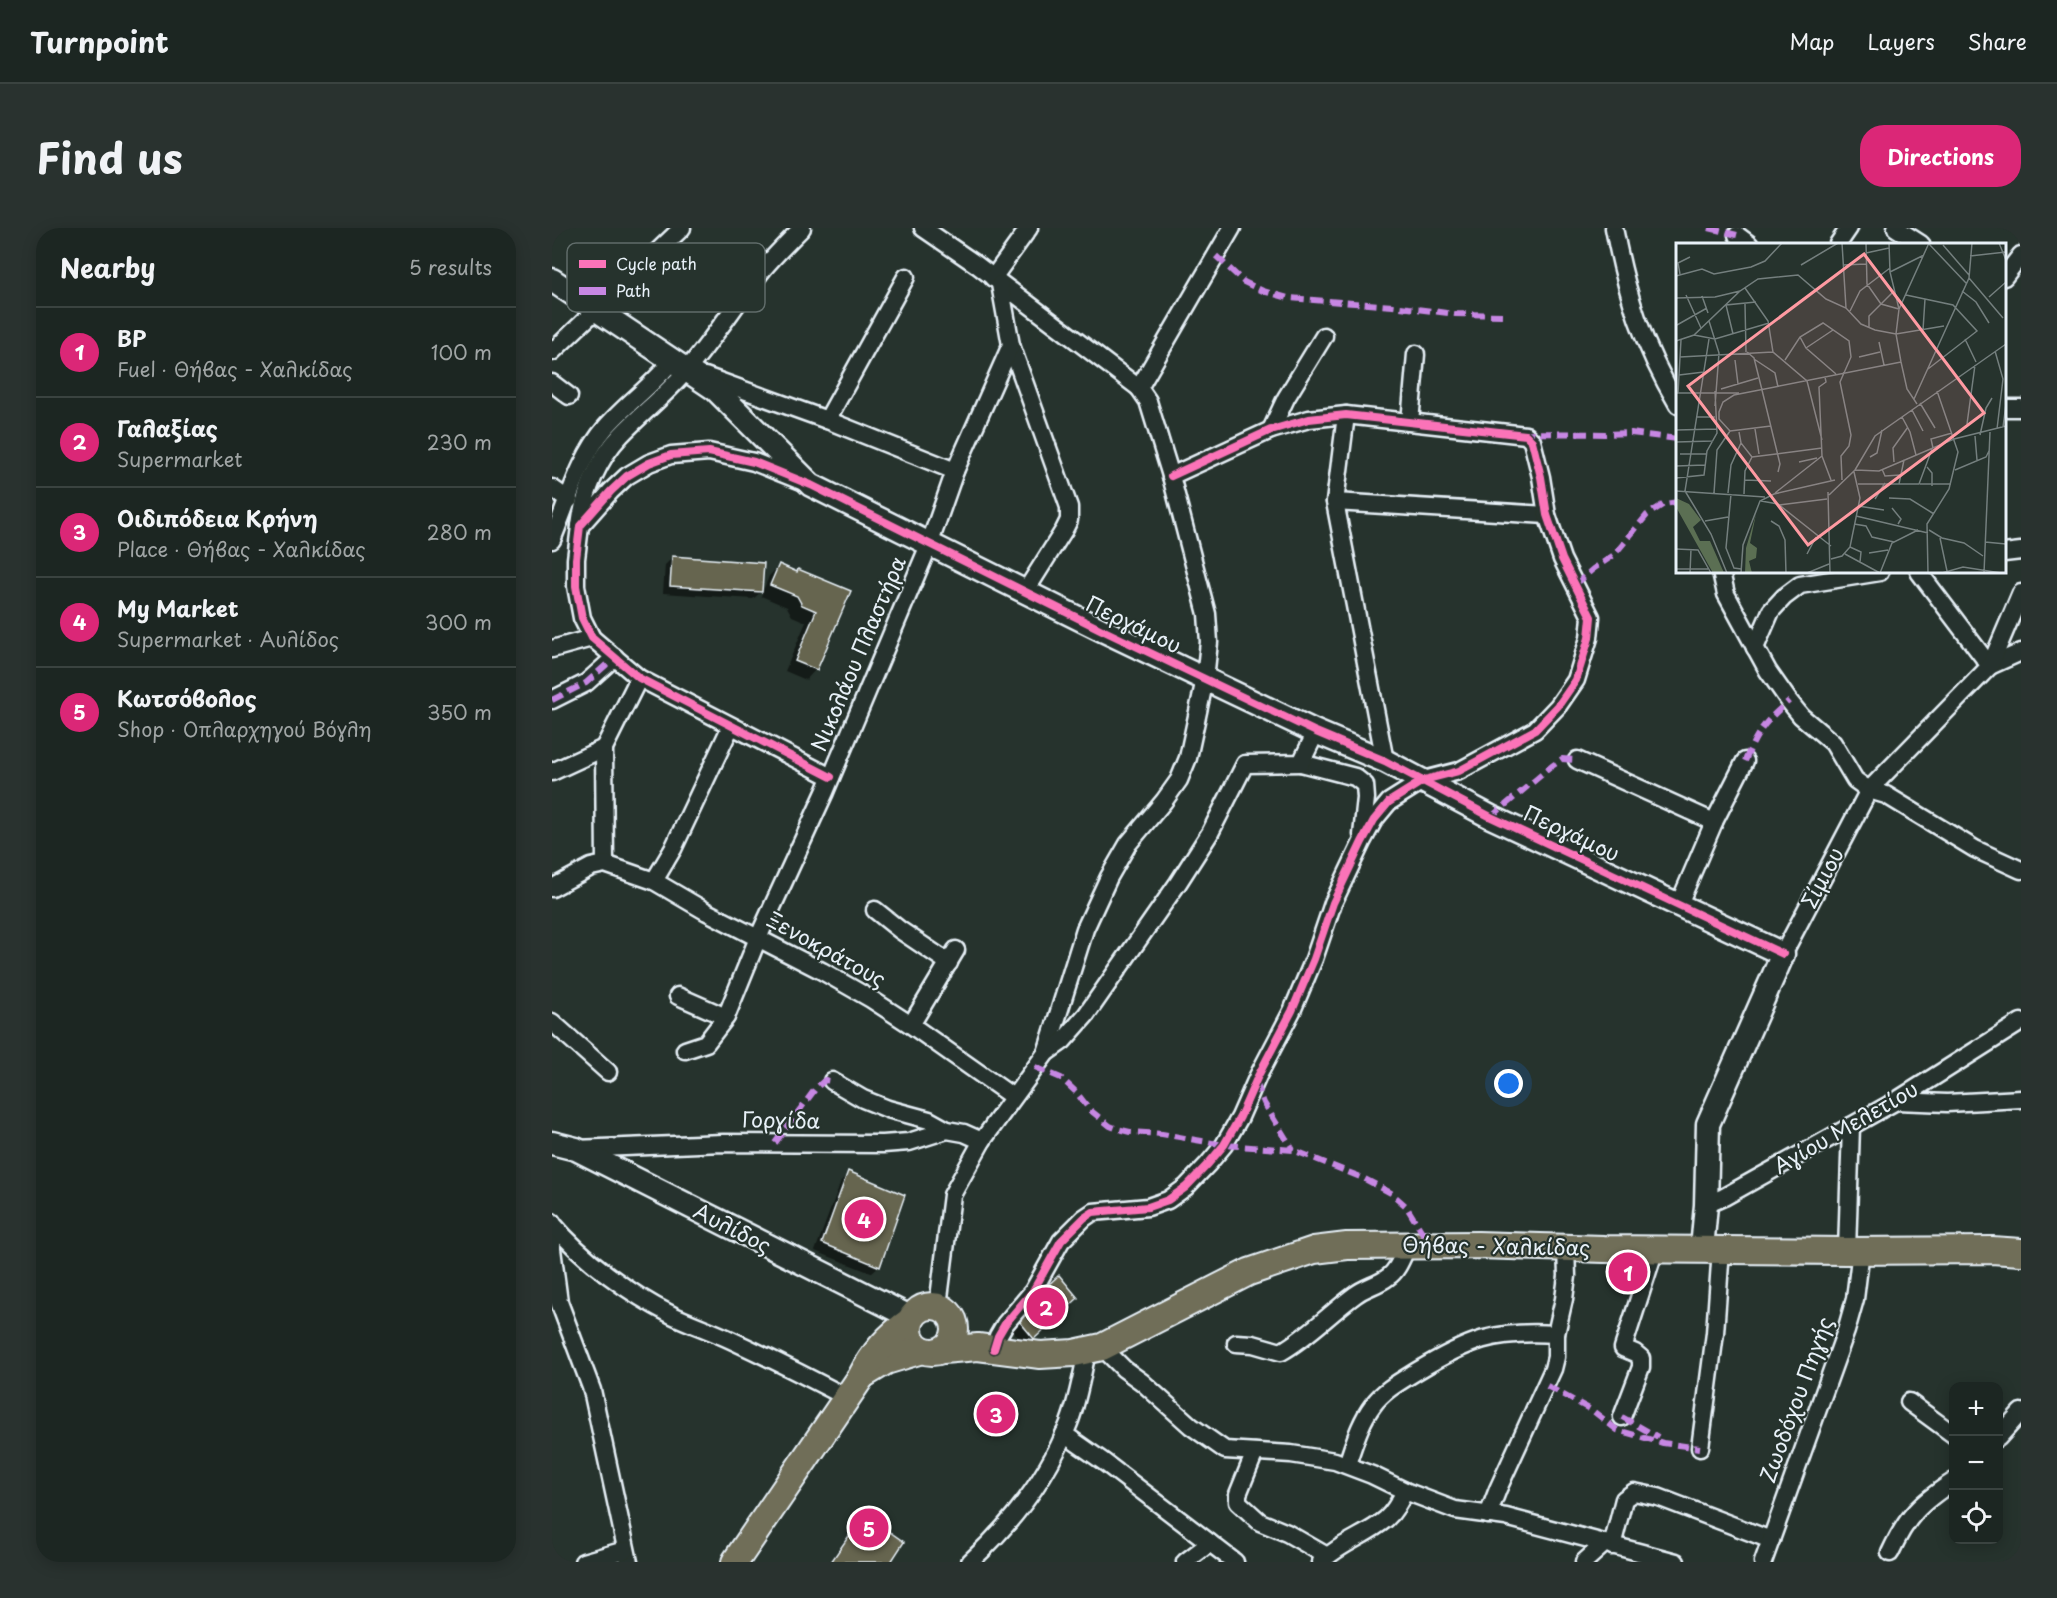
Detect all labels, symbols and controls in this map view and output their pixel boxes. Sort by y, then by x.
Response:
text: Turnpoint [30,20,169,63]
text: Map [1790,25,1834,57]
text: Layers [1867,25,1935,57]
text: Share [1968,25,2027,57]
text: Find us [36,125,183,188]
button: Directions [1860,125,2021,187]
legend [567,243,765,312]
inset map [1676,243,2006,573]
text: Nearby [60,248,155,287]
text: Cycle path [616,251,697,275]
text: 5 results [409,252,492,282]
text: Path [616,278,651,302]
text: BP [117,321,146,354]
text: 1 [75,337,84,367]
text: 100 m [431,337,492,367]
text: Fuel · Θήβας - Χαλκίδας [117,354,353,384]
text: Γαλαξίας [117,411,218,444]
text: 2 [72,427,87,457]
text: 230 m [427,427,492,457]
text: Supermarket [117,444,243,474]
text: Οιδιπόδεια Κρήνη [117,501,318,534]
text: 3 [73,517,86,547]
text: 280 m [427,517,492,547]
text: Place · Θήβας - Χαλκίδας [117,534,366,564]
street label: Νικολάου Πλαστήρα [802,550,913,756]
street label: Περγάμου [1080,586,1187,660]
text: My Market [117,591,239,624]
text: 4 [73,607,86,637]
text: 300 m [425,607,492,637]
text: Supermarket · Αυλίδος [117,624,339,654]
text: Κωτσόβολος [117,681,256,714]
text: 5 [73,697,86,727]
text: 350 m [427,697,492,727]
text: Shop · Οπλαρχηγού Βόγλη [117,714,372,744]
street label: Περγάμου [1518,796,1625,869]
street label: Σίμιου [1792,841,1851,913]
street label: Ξενοκράτους [762,902,892,994]
your location [1494,1069,1523,1098]
street label: Αγίου Μελετίου [1767,1072,1923,1181]
street label: Γοργίδα [742,1102,821,1136]
street label: Αυλίδος [689,1194,777,1260]
pin: 4 [844,1196,884,1242]
street label: Θήβας - Χαλκίδας [1402,1227,1590,1263]
pin: 1 [1608,1250,1648,1294]
pin: 2 [1026,1284,1066,1330]
street label: Ζωοδόχου Πηγής [1750,1312,1840,1487]
map controls [1949,1382,2003,1544]
button: + [1949,1382,2003,1436]
pin: 3 [976,1392,1016,1436]
button: − [1949,1436,2003,1490]
button: locate [1949,1490,2003,1544]
pin: 5 [850,1506,888,1550]

